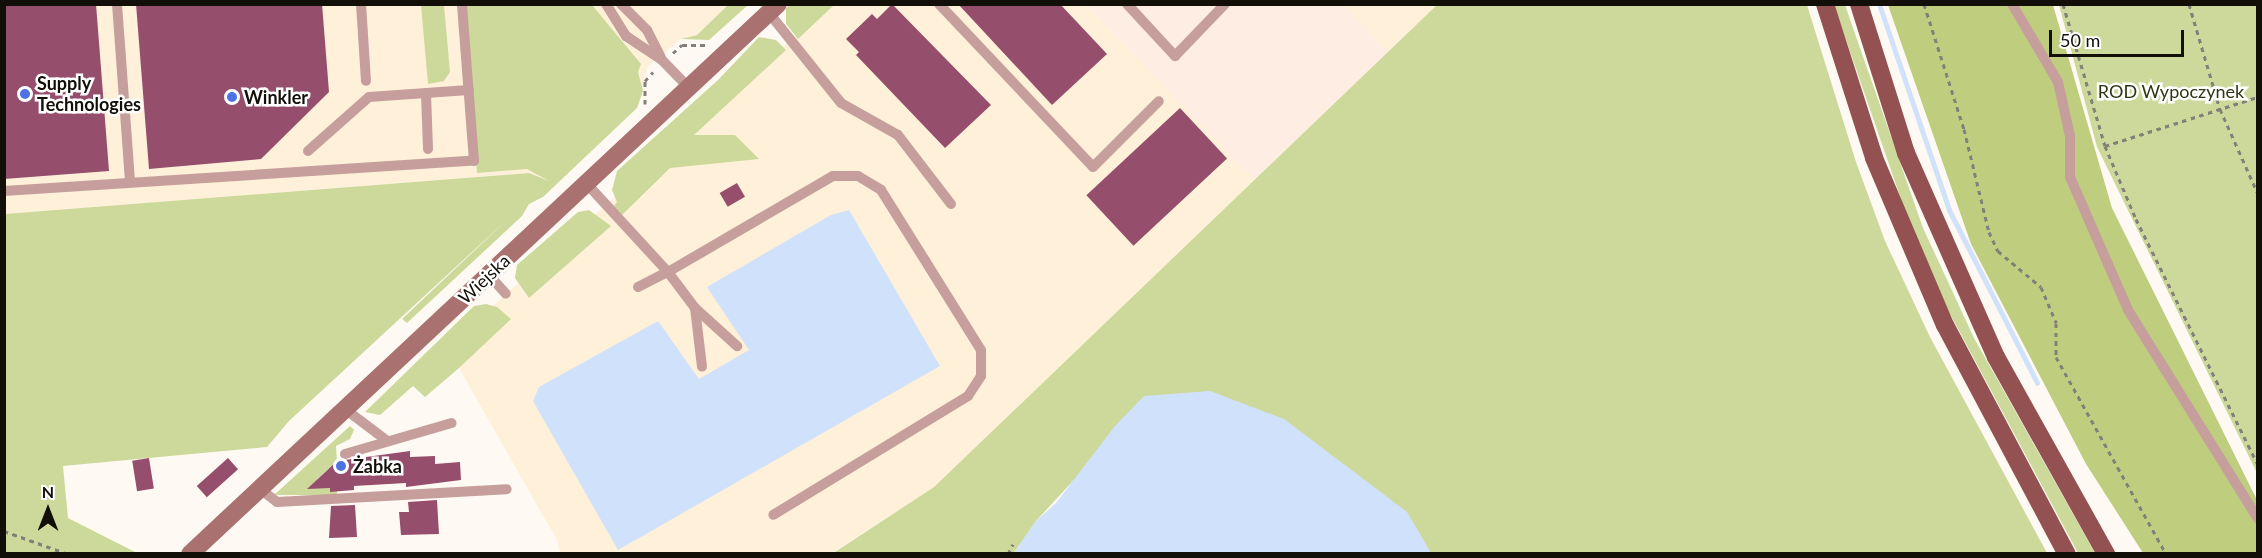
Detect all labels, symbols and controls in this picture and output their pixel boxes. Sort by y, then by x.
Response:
scale bar [2052,18,2187,56]
text: 50 m [2060,29,2100,51]
place label: Supply Technologies [37,73,141,116]
park label: ROD Wypoczynek [2098,80,2244,102]
place label: Winkler [244,86,308,108]
marker: Supply Technologies [18,87,32,101]
marker: Winkler [225,90,239,104]
street label: Wiejska [454,250,514,308]
place label: Żabka [353,455,402,477]
marker: Żabka [334,459,348,473]
north arrow [18,480,78,540]
text: N [42,482,54,501]

